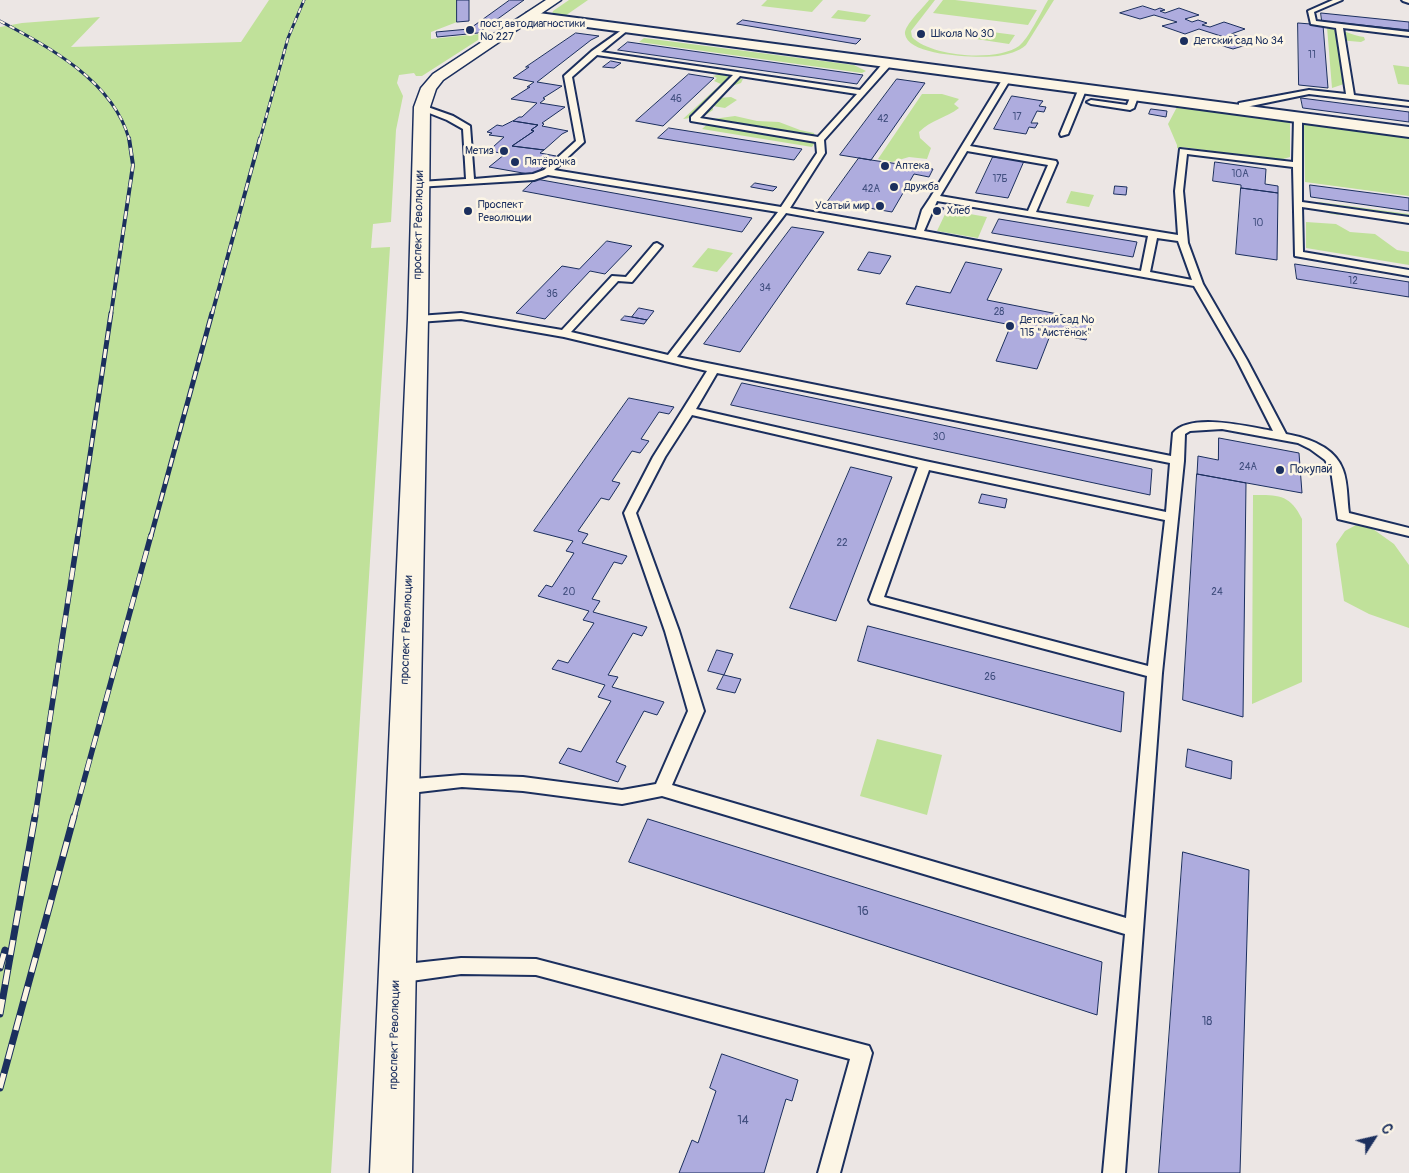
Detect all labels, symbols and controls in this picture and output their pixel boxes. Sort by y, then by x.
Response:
place label: пост автодиагностики № 227 [480,17,585,43]
marker: пост автодиагностики № 227 [464,24,476,36]
place label: Школа № 30 [931,27,994,41]
marker: Школа № 30 [915,28,927,40]
place label: Детский сад № 34 [1194,34,1283,48]
marker: Детский сад № 34 [1178,35,1190,47]
house number: 11 [1308,49,1316,61]
house number: 46 [670,93,682,105]
house number: 17 [1012,111,1022,123]
house number: 42 [877,113,889,125]
place label: Метиз [465,144,494,158]
marker: Метиз [498,145,510,157]
place label: Пятёрочка [525,155,576,169]
marker: Пятёрочка [509,156,521,168]
place label: Аптека [895,159,929,173]
marker: Аптека [879,160,891,172]
house number: 10А [1231,168,1249,180]
street label: проспект Революции [411,170,427,280]
house number: 17Б [992,173,1008,185]
place label: Дружба [904,180,939,194]
marker: Дружба [888,181,900,193]
house number: 42А [862,183,880,195]
place label: Проспект Революции [478,198,531,224]
place label: Усатый мир [815,199,870,213]
marker: Усатый мир [874,200,886,212]
place label: Хлеб [947,204,970,218]
marker: Проспект Революции [462,205,474,217]
marker: Хлеб [931,205,943,217]
house number: 10 [1253,217,1263,229]
house number: 12 [1348,275,1358,287]
house number: 34 [759,282,771,294]
house number: 36 [546,288,558,300]
house number: 28 [994,306,1004,318]
place label: Детский сад № 115 "Аистёнок" [1020,313,1094,339]
marker: Детский сад № 115 "Аистёнок" [1004,320,1016,332]
house number: 30 [933,431,945,443]
house number: 24А [1239,461,1257,473]
place label: Покупай [1290,463,1332,477]
marker: Покупай [1274,464,1286,476]
house number: 22 [836,537,848,549]
street label: проспект Революции [398,575,416,685]
house number: 20 [563,586,575,598]
house number: 24 [1211,586,1223,598]
house number: 26 [984,671,996,683]
house number: 16 [857,905,869,919]
street label: проспект Революции [387,980,403,1090]
house number: 18 [1202,1015,1212,1029]
north arrow [1349,1113,1399,1163]
house number: 14 [737,1114,749,1128]
text: С [1377,1121,1396,1138]

